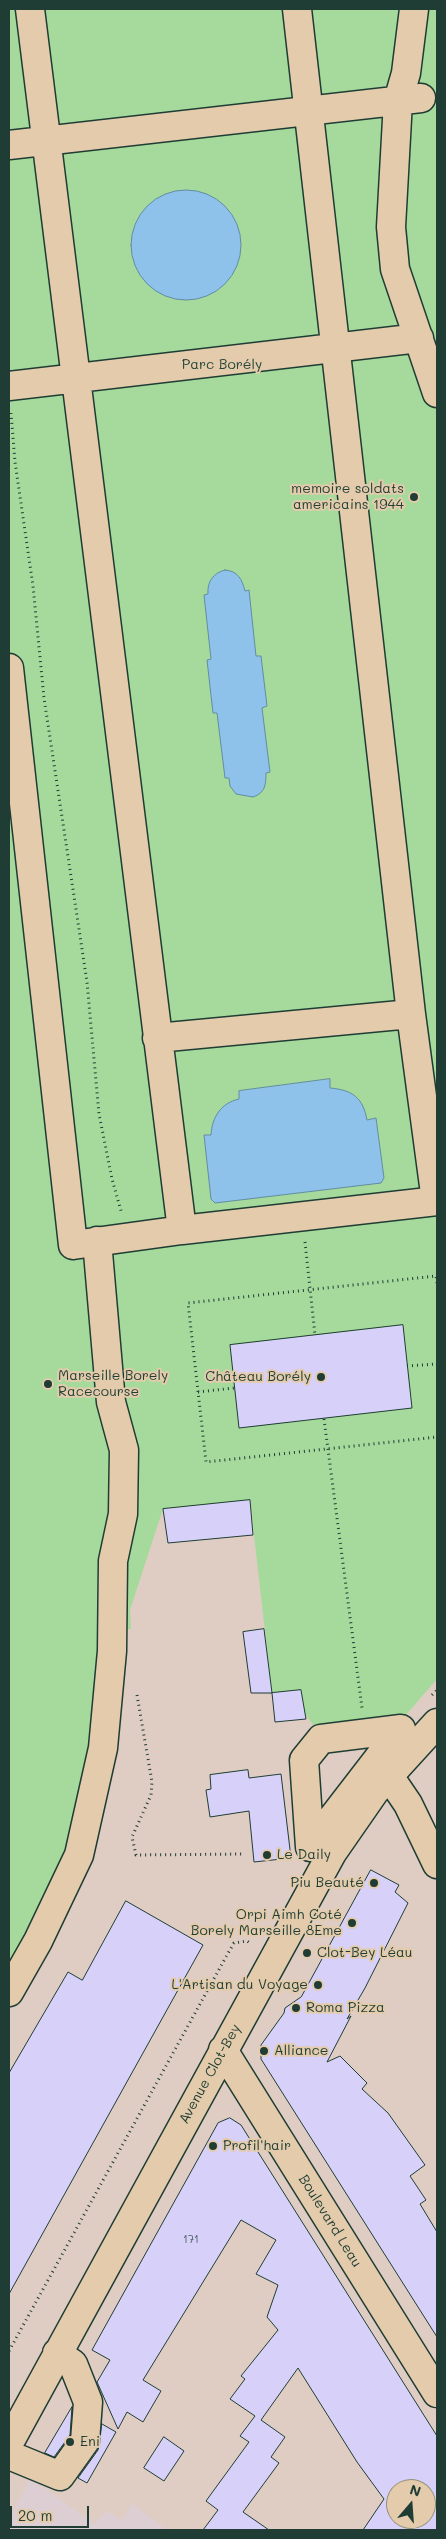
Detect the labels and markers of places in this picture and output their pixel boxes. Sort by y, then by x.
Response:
place label: memoire soldats americains 1944 [291,481,404,514]
marker: memoire soldats americains 1944 [408,491,420,503]
place label: Marseille Borely Racecourse [58,1368,168,1400]
place label: Château Borély [205,1369,311,1385]
marker: Château Borély [315,1371,327,1383]
marker: Marseille Borely Racecourse [42,1378,54,1390]
place label: Le Daily [277,1847,331,1863]
marker: Le Daily [261,1849,273,1861]
place label: Piu Beauté [290,1875,364,1891]
marker: Piu Beauté [368,1877,380,1889]
place label: Orpi Aimh Coté Borely Marseille 8Eme [191,1907,342,1940]
marker: Orpi Aimh Coté Borely Marseille 8Eme [346,1917,358,1929]
place label: Clot-Bey Léau [317,1945,412,1961]
marker: Clot-Bey Léau [301,1947,313,1959]
place label: L'Artisan du Voyage [171,1977,308,1993]
marker: L'Artisan du Voyage [312,1979,324,1991]
place label: Roma Pizza [306,2000,385,2016]
marker: Roma Pizza [290,2002,302,2014]
place label: Alliance [274,2043,328,2059]
marker: Alliance [258,2045,270,2057]
place label: Profil'hair [223,2138,291,2154]
marker: Profil'hair [207,2140,219,2152]
place label: Eni [80,2434,100,2450]
marker: Eni [64,2436,76,2448]

